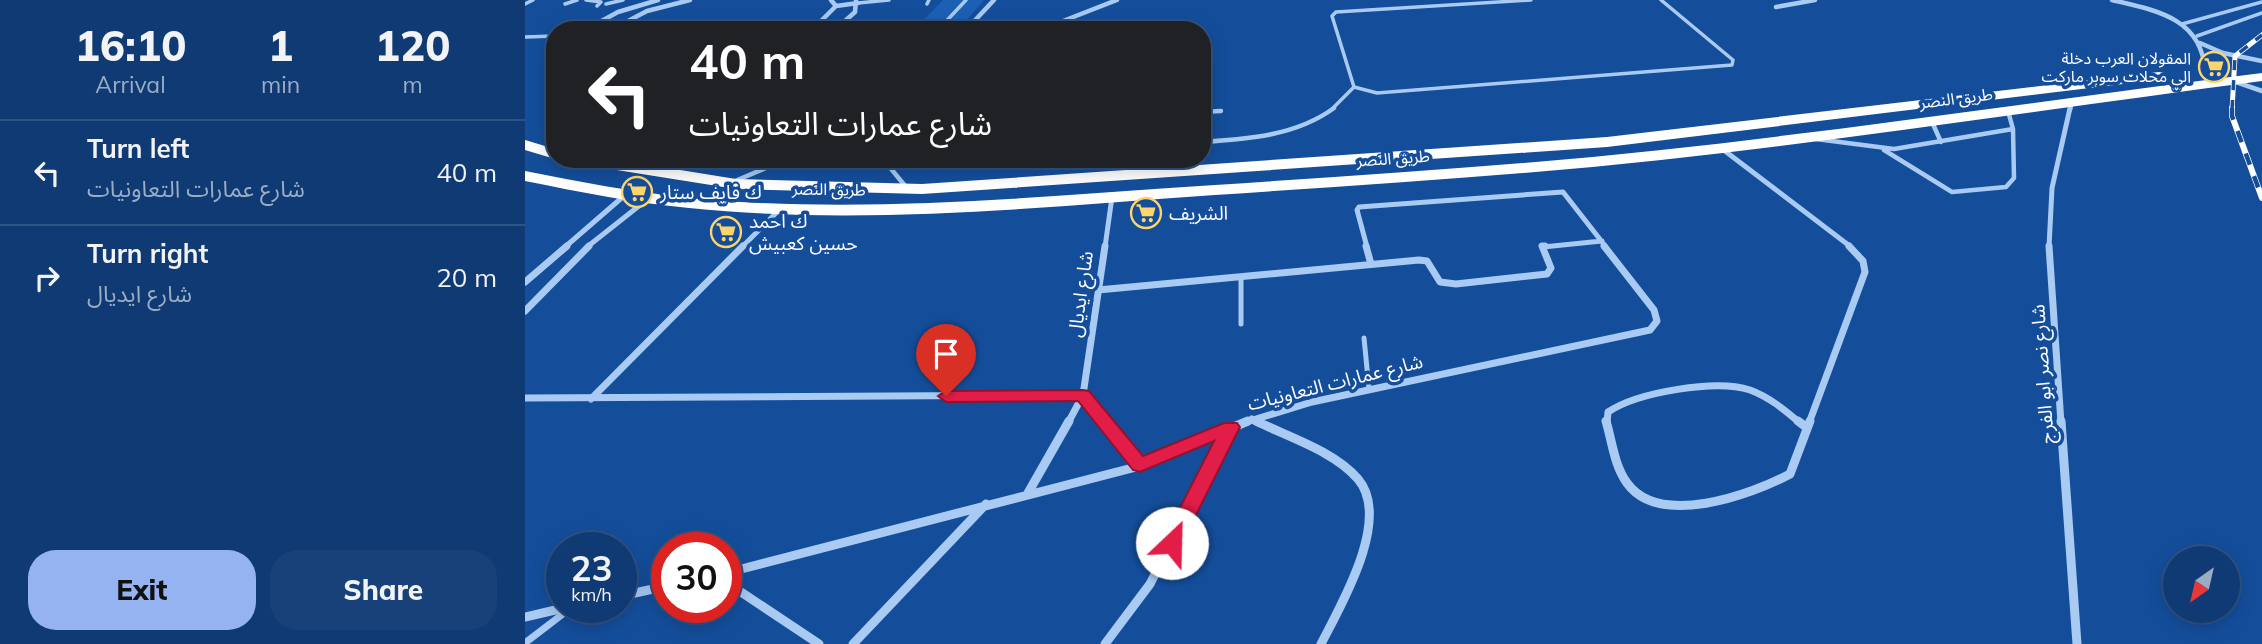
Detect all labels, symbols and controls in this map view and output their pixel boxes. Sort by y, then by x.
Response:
text: 16:10 [75,19,186,72]
text: 1 [268,19,293,72]
text: 120 [375,19,450,72]
text: 40 m [689,30,805,91]
place label: المقولان العرب دخلة الي محلات سوبر ماركت [2042,48,2191,89]
icon: left [574,49,665,140]
supermarket icon: المقولان العرب دخلة الي محلات سوبر ماركت [2197,50,2231,84]
text: Arrival [95,70,166,99]
text: min [261,70,300,99]
text: m [402,70,423,99]
street label: طريق النصر [1917,84,1994,114]
text: شارع عمارات التعاونيات [689,103,992,143]
text: Turn left [87,132,189,165]
street label: طريق النصر [1355,145,1431,172]
icon: left [28,154,66,192]
text: 40 m [436,156,497,189]
text: شارع عمارات التعاونيات [87,174,305,203]
supermarket icon: ك فايف ستار [620,175,654,209]
street label: طريق النصر [791,178,866,201]
place label: ك فايف ستار [659,180,762,204]
supermarket icon: الشريف [1129,196,1163,230]
place label: الشريف [1169,201,1228,225]
place label: ك احمد حسين كعبيش [749,209,858,255]
supermarket icon: ك احمد حسين كعبيش [709,215,743,249]
text: Turn right [87,237,208,270]
street label: شارع ايديال [1062,249,1100,339]
icon: right [28,259,66,297]
text: 20 m [436,261,497,294]
text: شارع ايديال [87,279,192,308]
street label: شارع نصر ابو الفرج [2025,303,2061,445]
pin [916,324,976,396]
icon: arrive [927,335,965,373]
street label: شارع عمارات التعاونيات [1245,349,1426,417]
position arrow [1135,506,1209,580]
speed limit sign: 30 [651,532,742,623]
text: 23 [570,546,613,590]
north arrow [2163,546,2240,623]
map controls [2163,546,2240,623]
button: Exit [28,550,256,630]
button: Share [270,550,497,630]
text: km/h [571,583,612,606]

